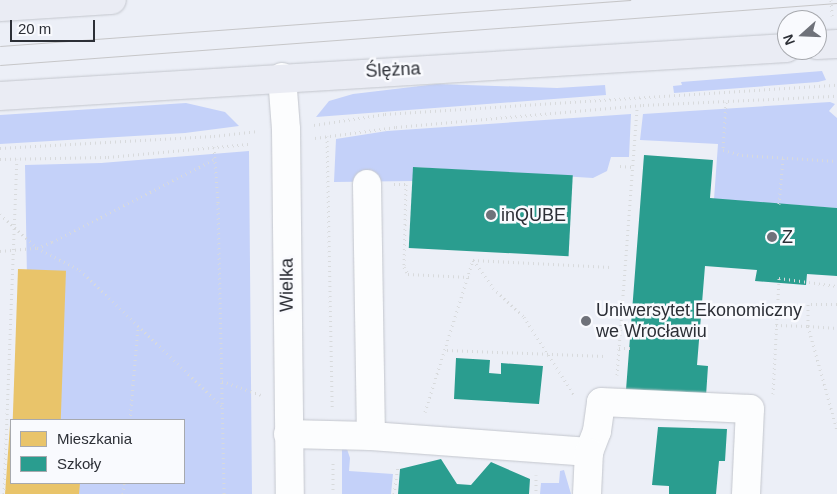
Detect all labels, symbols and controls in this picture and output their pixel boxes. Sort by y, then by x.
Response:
scale bar [12,10,98,42]
north arrow [777,10,827,60]
text: 20 m [18,20,51,37]
text: N [780,32,798,47]
street label: Ślężna [365,58,421,82]
place label: inQUBE [501,204,566,226]
marker: inQUBE [485,209,497,221]
place label: Z [782,226,793,248]
marker: Z [766,231,778,243]
street label: Wielka [276,258,298,312]
place label: Uniwersytet Ekonomiczny we Wrocławiu [596,300,802,342]
marker: Uniwersytet Ekonomiczny we Wrocławiu [580,315,592,327]
legend [10,419,185,484]
text: Mieszkania [57,430,132,447]
text: Szkoły [57,455,101,472]

